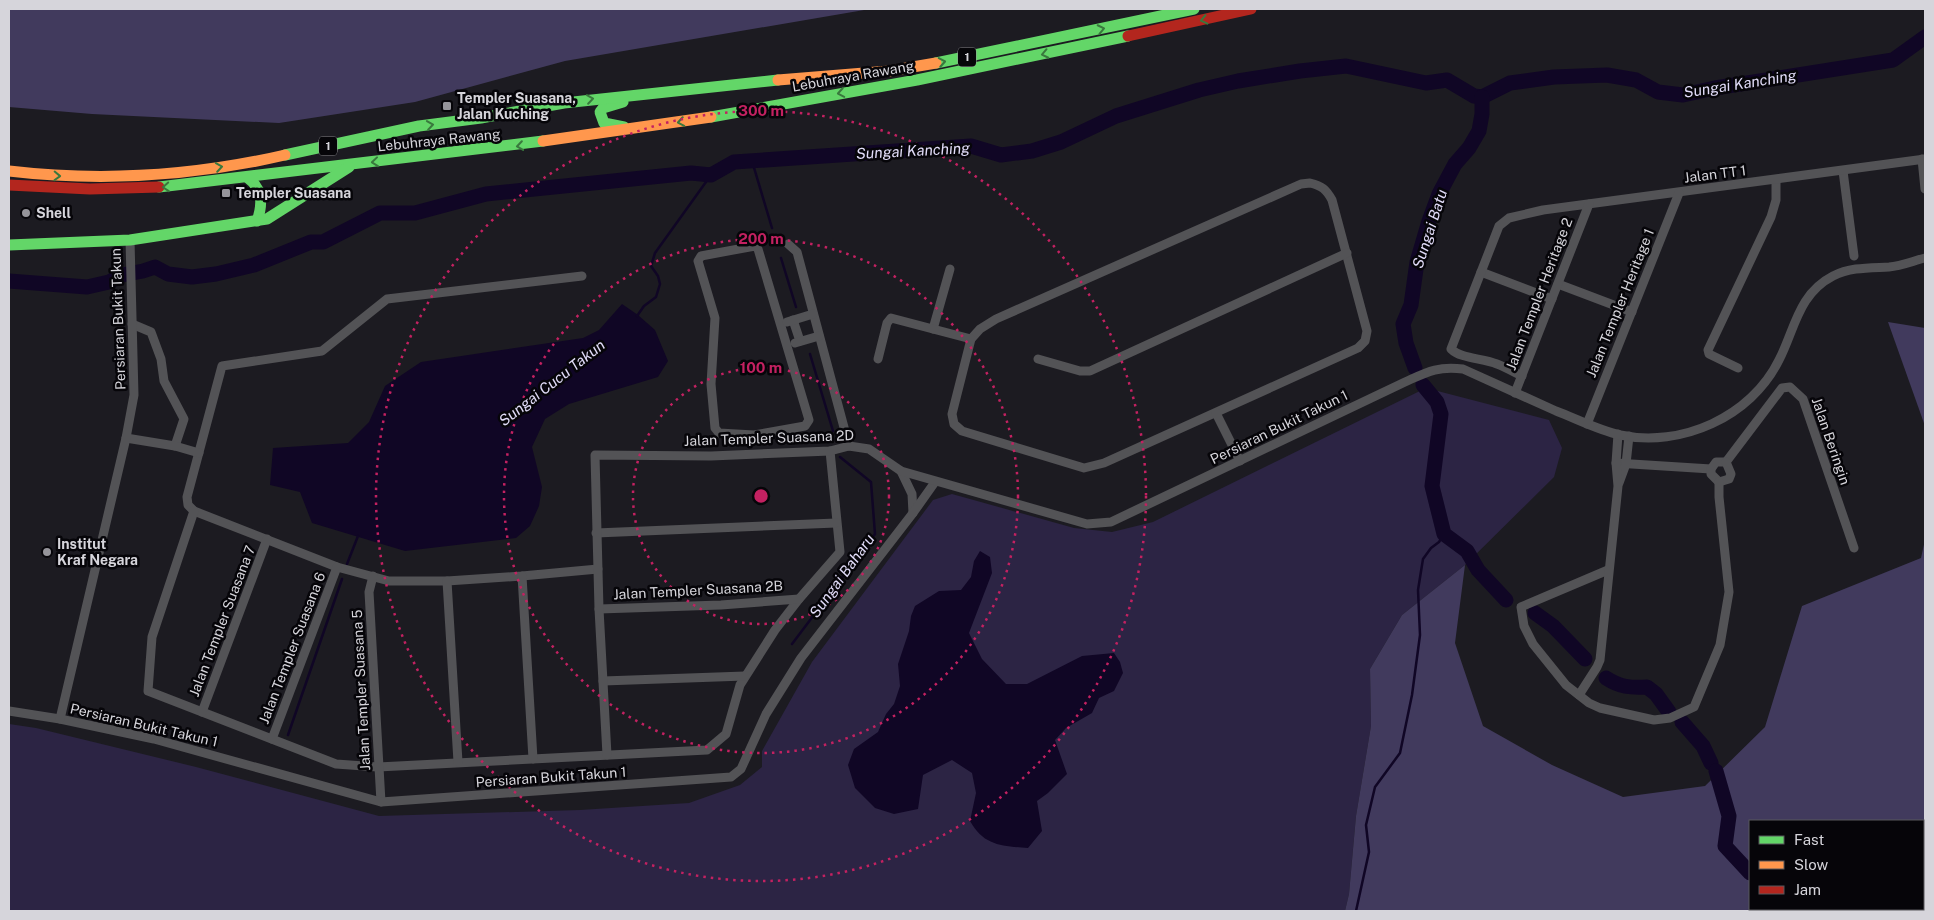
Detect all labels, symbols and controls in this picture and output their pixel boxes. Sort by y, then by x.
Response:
one-way arrow [1199,14,1208,25]
one-way arrow [1096,24,1105,35]
road number: 1 [958,48,976,66]
one-way arrow [1040,48,1049,59]
street label: Lebuhraya Rawang [791,57,916,95]
one-way arrow [937,57,946,67]
water label: Sungai Kanching [1682,66,1798,101]
one-way arrow [836,88,845,98]
place label: Templer Suasana, Jalan Kuching [457,90,576,122]
one-way arrow [587,94,595,105]
marker: Templer Suasana, Jalan Kuching [441,100,453,112]
text: 300 m [738,102,784,119]
one-way arrow [676,116,685,126]
one-way arrow [426,120,434,131]
street label: Lebuhraya Rawang [377,126,502,154]
road number: 1 [319,136,337,156]
water label: Sungai Kanching [856,139,970,162]
one-way arrow [516,140,524,150]
one-way arrow [370,156,378,167]
one-way arrow [215,162,223,173]
street label: Jalan TT 1 [1683,162,1747,186]
one-way arrow [54,171,62,181]
one-way arrow [162,181,170,192]
place label: Templer Suasana [236,185,351,201]
marker: Templer Suasana [220,187,232,199]
water label: Sungai Batu [1409,187,1450,271]
place label: Shell [36,205,71,221]
marker: Shell [20,207,32,219]
street label: Jalan Templer Heritage 2 [1503,216,1575,372]
street label: Jalan Templer Heritage 1 [1583,226,1657,380]
text: 200 m [738,230,784,247]
street label: Persiaran Bukit Takun [108,248,128,390]
water label: Sungai Cucu Takun [495,336,608,429]
text: 100 m [740,359,782,376]
street label: Persiaran Bukit Takun 1 [1208,387,1350,467]
street label: Jalan Beringin [1809,395,1853,487]
street label: Jalan Templer Suasana 2D [684,427,854,449]
centre of rings [752,487,770,505]
water label: Sungai Baharu [806,531,878,621]
place label: Institut Kraf Negara [57,536,138,568]
street label: Jalan Templer Suasana 7 [186,543,258,699]
marker: Institut Kraf Negara [41,546,53,558]
street label: Jalan Templer Suasana 6 [256,570,328,726]
street label: Jalan Templer Suasana 2B [613,578,783,602]
street label: Jalan Templer Suasana 5 [349,609,373,771]
street label: Persiaran Bukit Takun 1 [69,700,219,750]
street label: Persiaran Bukit Takun 1 [475,764,627,790]
legend [1749,820,1924,910]
text: Fast [1794,831,1824,848]
text: Slow [1794,856,1829,873]
text: Jam [1794,881,1821,898]

